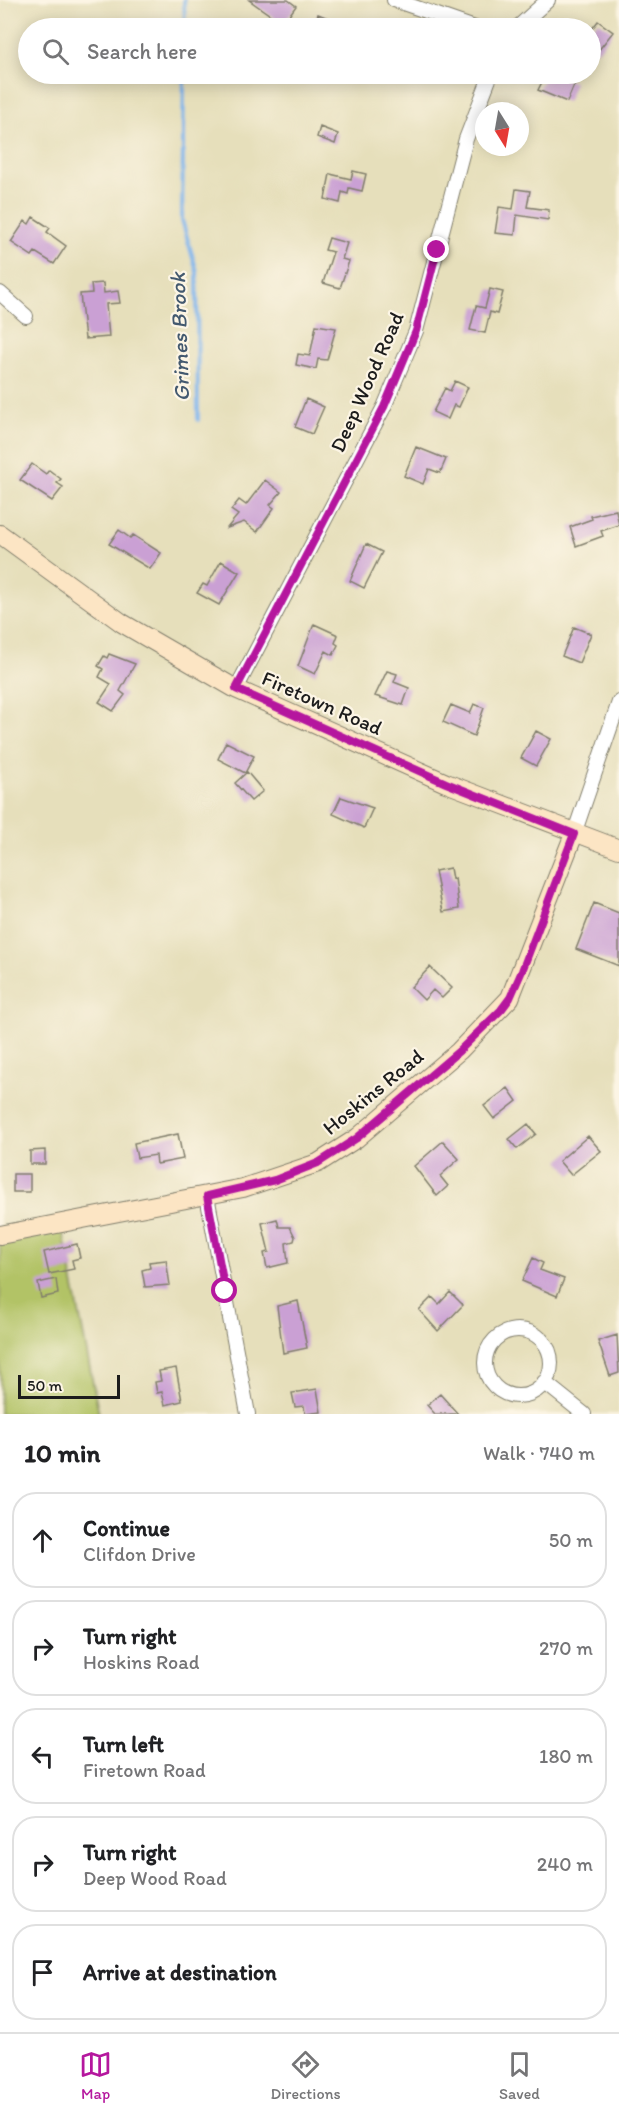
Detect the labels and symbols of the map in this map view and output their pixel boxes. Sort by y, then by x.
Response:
north arrow [475,102,529,156]
route end [423,236,449,262]
water label: Grimes Brook [164,270,195,402]
street label: Deep Wood Road [324,307,409,456]
street label: Firetown Road [258,665,386,740]
street label: Hoskins Road [317,1043,428,1140]
route start [211,1277,237,1303]
scale bar [18,1372,120,1400]

